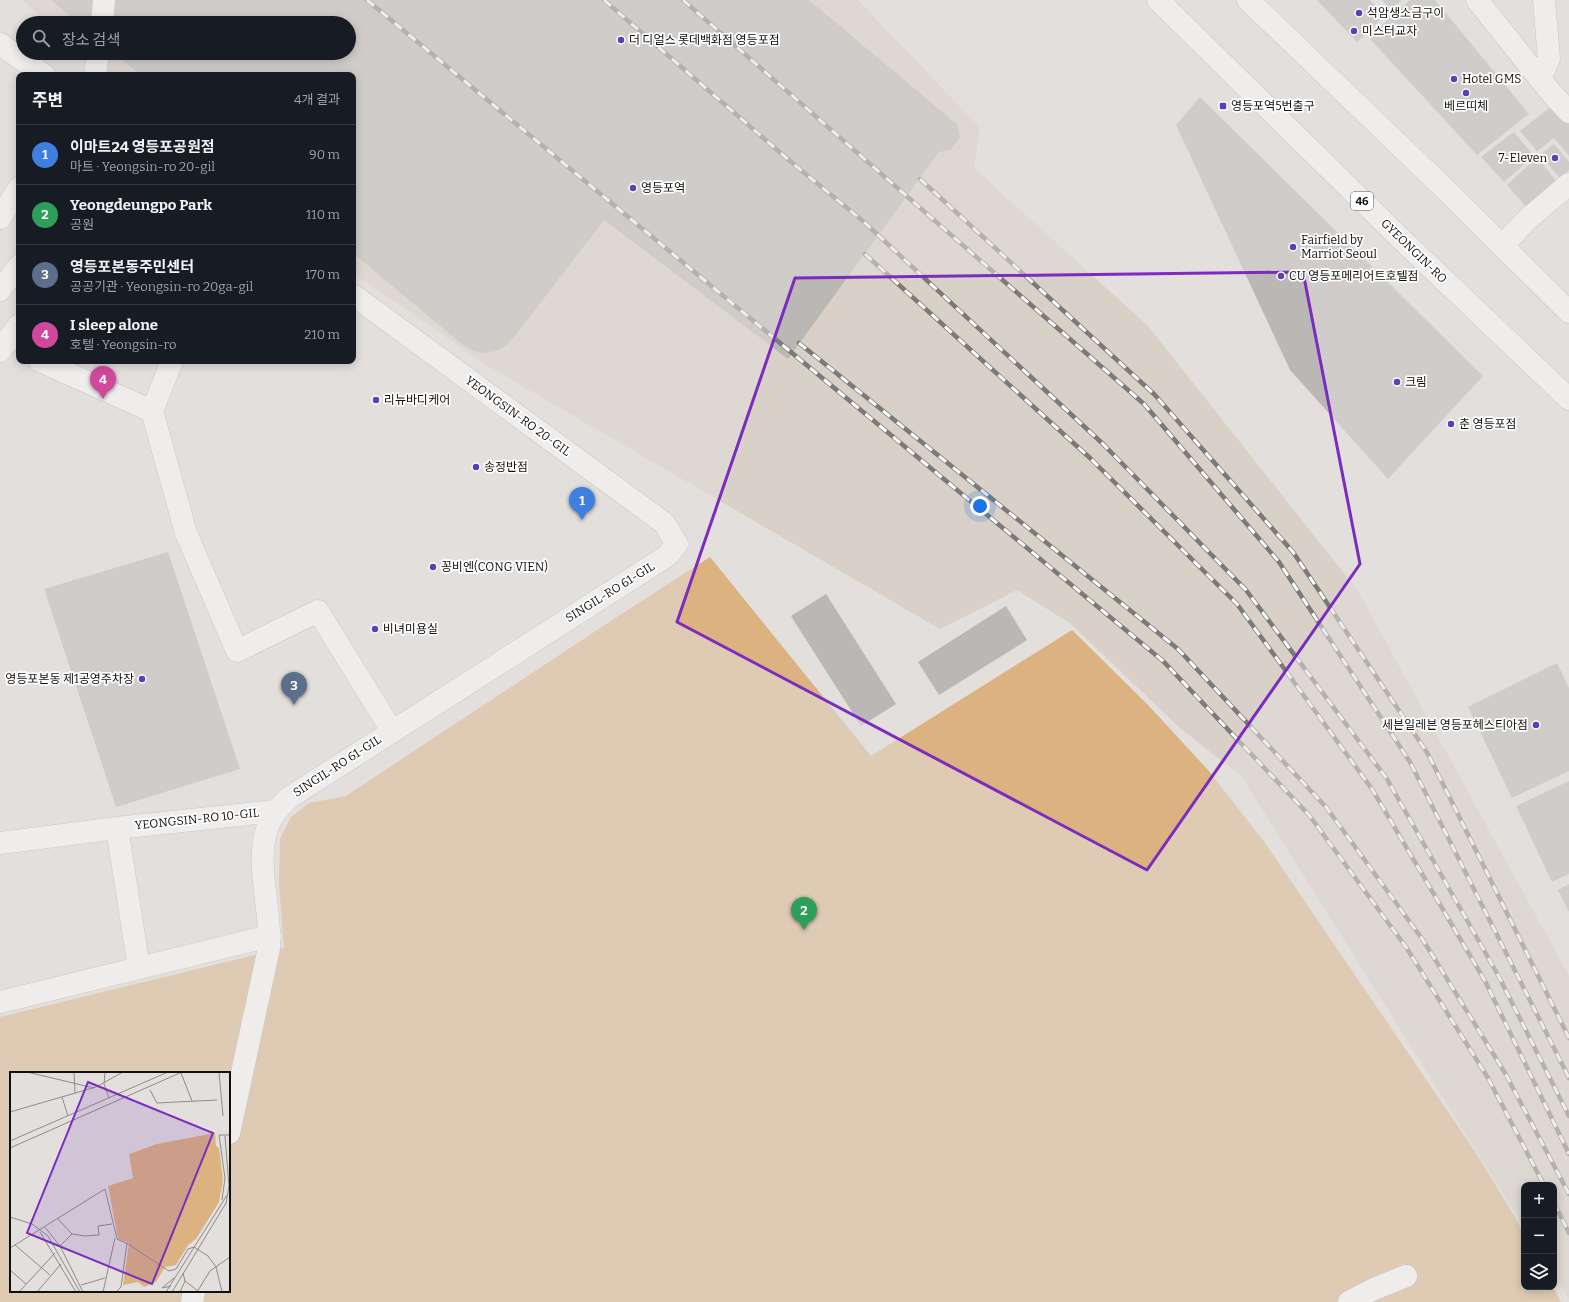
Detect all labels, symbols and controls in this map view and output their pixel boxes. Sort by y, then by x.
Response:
place label: 석암생소금구이 [1367,6,1444,20]
marker: 석암생소금구이 [1354,8,1364,18]
search box [16,16,356,60]
place label: 미스터교자 [1362,24,1417,38]
marker: 미스터교자 [1349,26,1359,36]
icon: search [30,27,52,49]
text: 장소 검색 [62,31,120,49]
place label: 더 디얼스 롯데백화점 영등포점 [629,33,780,47]
marker: 더 디얼스 롯데백화점 영등포점 [616,35,626,45]
place label: Hotel GMS [1462,72,1521,86]
marker: Hotel GMS [1449,74,1459,84]
marker: 베르띠체 [1461,88,1471,98]
text: 주변 [32,90,63,111]
text: 4개 결과 [294,92,340,107]
place label: 영등포역5번출구 [1231,99,1315,113]
place label: 베르띠체 [1444,99,1488,113]
marker: 영등포역5번출구 [1218,101,1228,111]
text: 이마트24 영등포공원점 [70,138,214,156]
text: 1 [42,147,48,162]
text: 90 m [309,147,340,162]
place label: 7-Eleven [1498,151,1547,165]
marker: 7-Eleven [1550,153,1560,163]
text: 마트 · Yeongsin-ro 20-gil [70,159,215,174]
place label: 영등포역 [641,181,685,195]
marker: 영등포역 [628,183,638,193]
road number: 46 [1351,192,1373,210]
text: Yeongdeungpo Park [70,196,212,214]
text: 2 [41,207,49,222]
text: 110 m [306,207,340,222]
street label: GYEONGIN-RO [1378,216,1450,286]
text: 공원 [70,217,94,232]
place label: Fairfield by Marriot Seoul [1301,233,1378,261]
marker: Fairfield by Marriot Seoul [1288,242,1298,252]
text: 영등포본동주민센터 [70,258,194,276]
text: 3 [41,267,49,282]
text: 170 m [305,267,340,282]
place label: CU 영등포메리어트호텔점 [1289,269,1419,283]
marker: CU 영등포메리어트호텔점 [1276,271,1286,281]
text: 공공기관 · Yeongsin-ro 20ga-gil [70,279,253,294]
text: I sleep alone [70,316,158,334]
text: 4 [41,327,49,342]
text: 210 m [304,327,340,342]
text: 호텔 · Yeongsin-ro [70,337,176,352]
pin: 4 [90,366,116,399]
street label: YEONGSIN-RO 20-GIL [463,373,574,459]
place label: 크림 [1405,375,1427,389]
marker: 크림 [1392,377,1402,387]
place label: 리뉴바디케어 [384,393,450,407]
marker: 리뉴바디케어 [371,395,381,405]
place label: 춘 영등포점 [1459,417,1517,431]
marker: 춘 영등포점 [1446,419,1456,429]
place label: 송정반점 [484,460,528,474]
marker: 송정반점 [471,462,481,472]
pin: 1 [569,487,595,520]
your location [970,496,990,516]
place label: 꽁비엔(CONG VIEN) [441,559,548,574]
street label: SINGIL-RO 61-GIL [563,559,657,625]
marker: 꽁비엔(CONG VIEN) [428,562,438,572]
place label: 비녀미용실 [383,622,438,636]
marker: 비녀미용실 [370,624,380,634]
place label: 영등포본동 제1공영주차장 [5,672,134,686]
pin: 3 [281,672,307,705]
marker: 영등포본동 제1공영주차장 [137,674,147,684]
place label: 세븐일레븐 영등포헤스티아점 [1382,718,1528,732]
marker: 세븐일레븐 영등포헤스티아점 [1531,720,1541,730]
street label: SINGIL-RO 61-GIL [290,732,384,800]
street label: YEONGSIN-RO 10-GIL [134,805,260,832]
pin: 2 [791,897,817,930]
inset map [10,1072,230,1292]
map controls [1521,1182,1557,1290]
button: + [1521,1182,1557,1218]
button: − [1521,1218,1557,1254]
button: layers [1521,1254,1557,1290]

